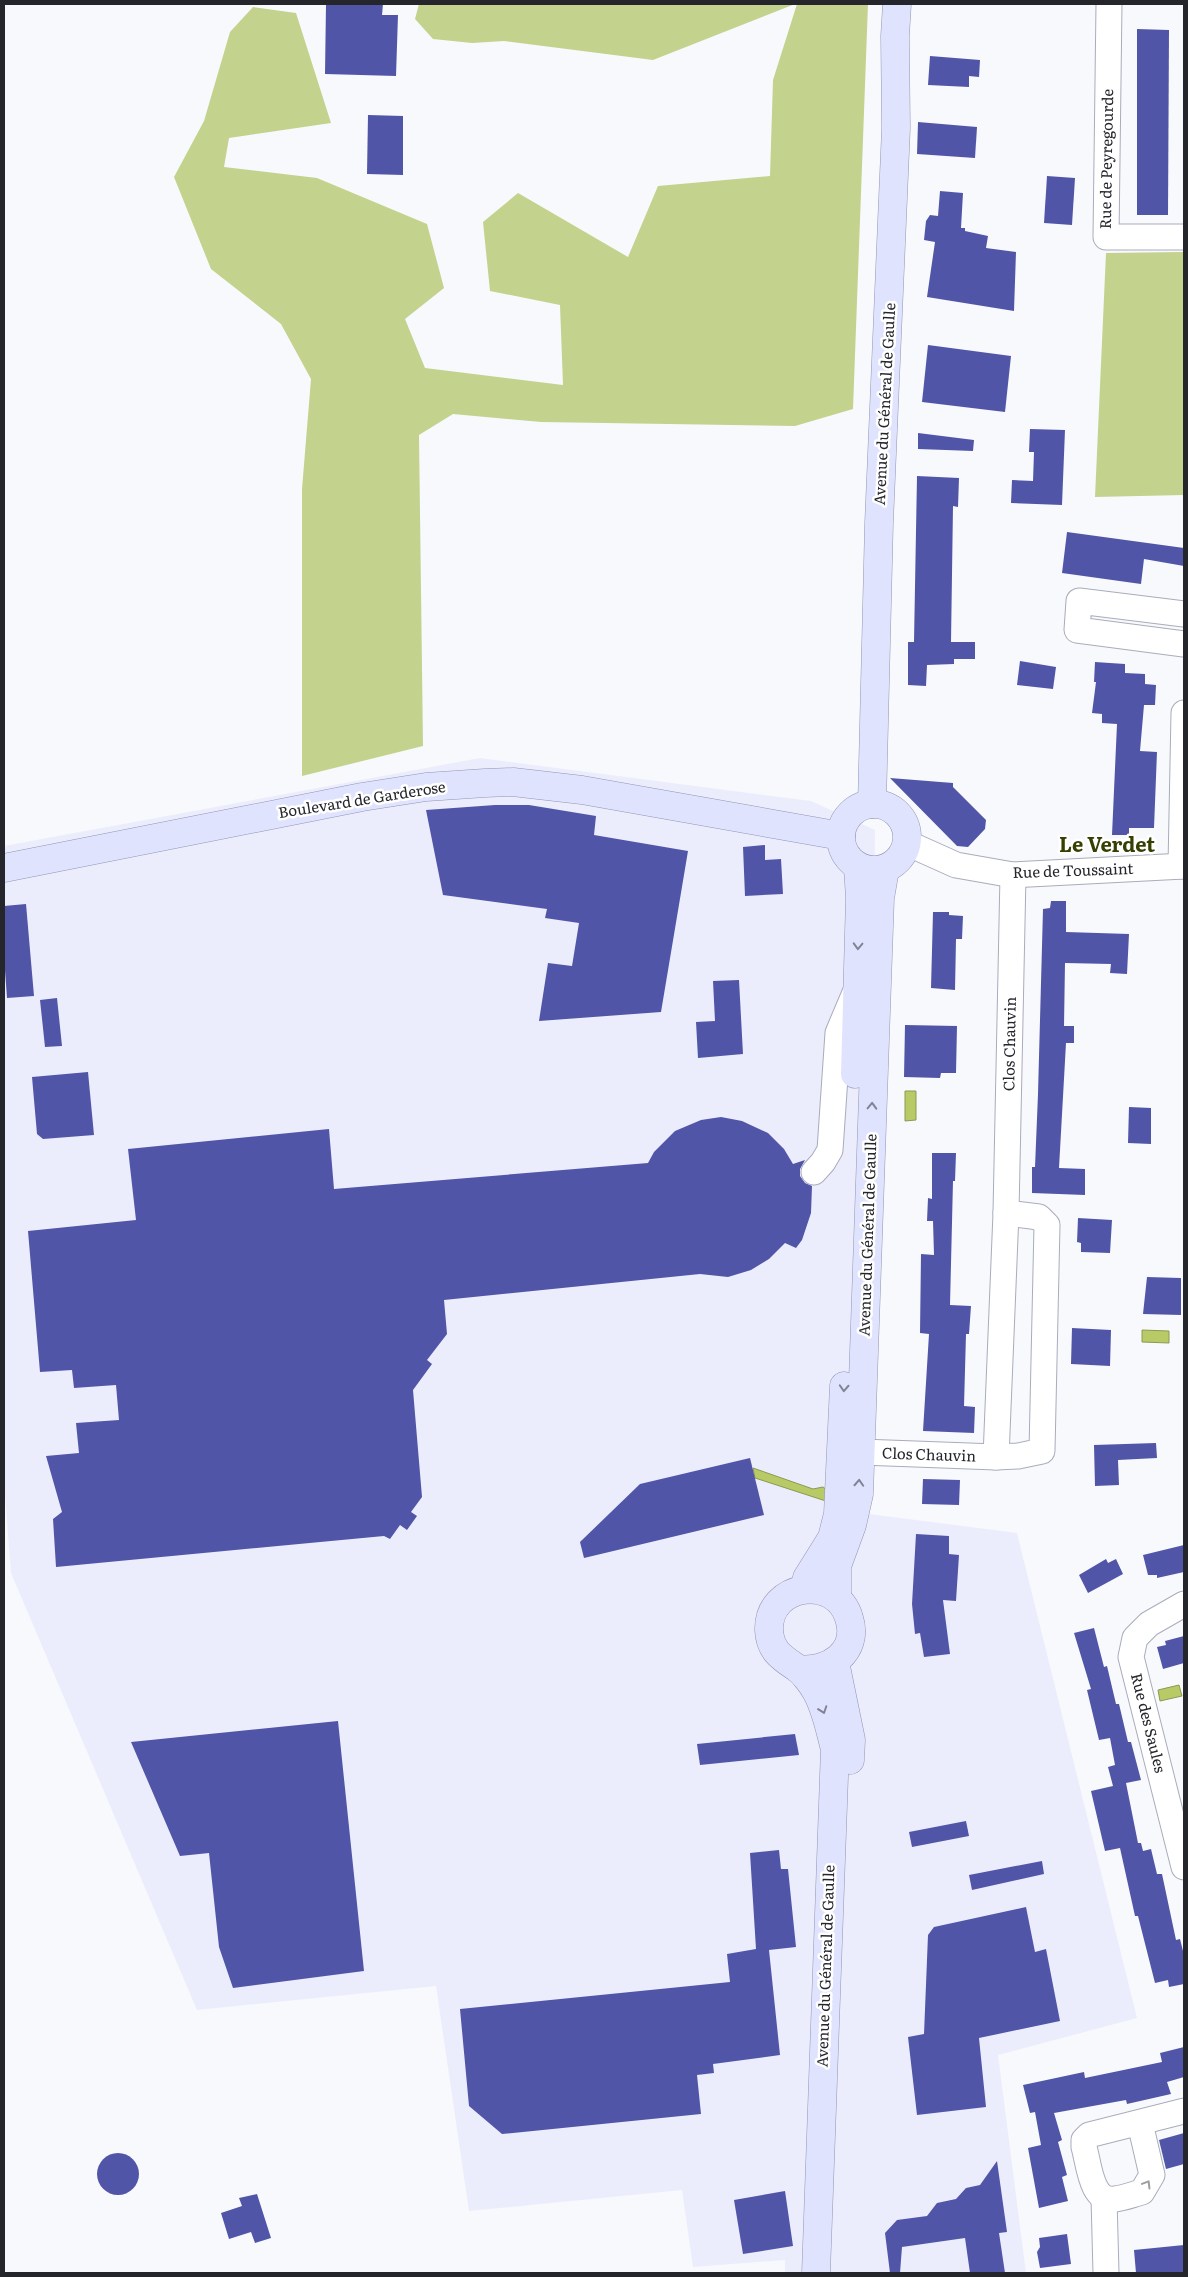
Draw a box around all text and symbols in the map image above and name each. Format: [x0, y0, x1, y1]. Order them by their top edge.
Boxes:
street label: Rue de Peyregourde [1093, 88, 1118, 229]
street label: Avenue du Général de Gaulle [867, 302, 900, 506]
street label: Boulevard de Garderose [277, 774, 447, 823]
district label: Le Verdet [1059, 828, 1155, 858]
street label: Rue de Toussaint [1012, 856, 1134, 883]
one-way arrow [853, 942, 864, 950]
street label: Clos Chauvin [996, 997, 1021, 1091]
one-way arrow [867, 1102, 878, 1110]
street label: Avenue du Général de Gaulle [851, 1133, 882, 1337]
one-way arrow [839, 1385, 849, 1393]
street label: Clos Chauvin [881, 1440, 977, 1467]
one-way arrow [854, 1479, 865, 1487]
street label: Rue des Saules [1126, 1670, 1173, 1775]
one-way arrow [817, 1705, 827, 1713]
street label: Avenue du Général de Gaulle [809, 1864, 840, 2068]
one-way arrow [1140, 2181, 1150, 2190]

